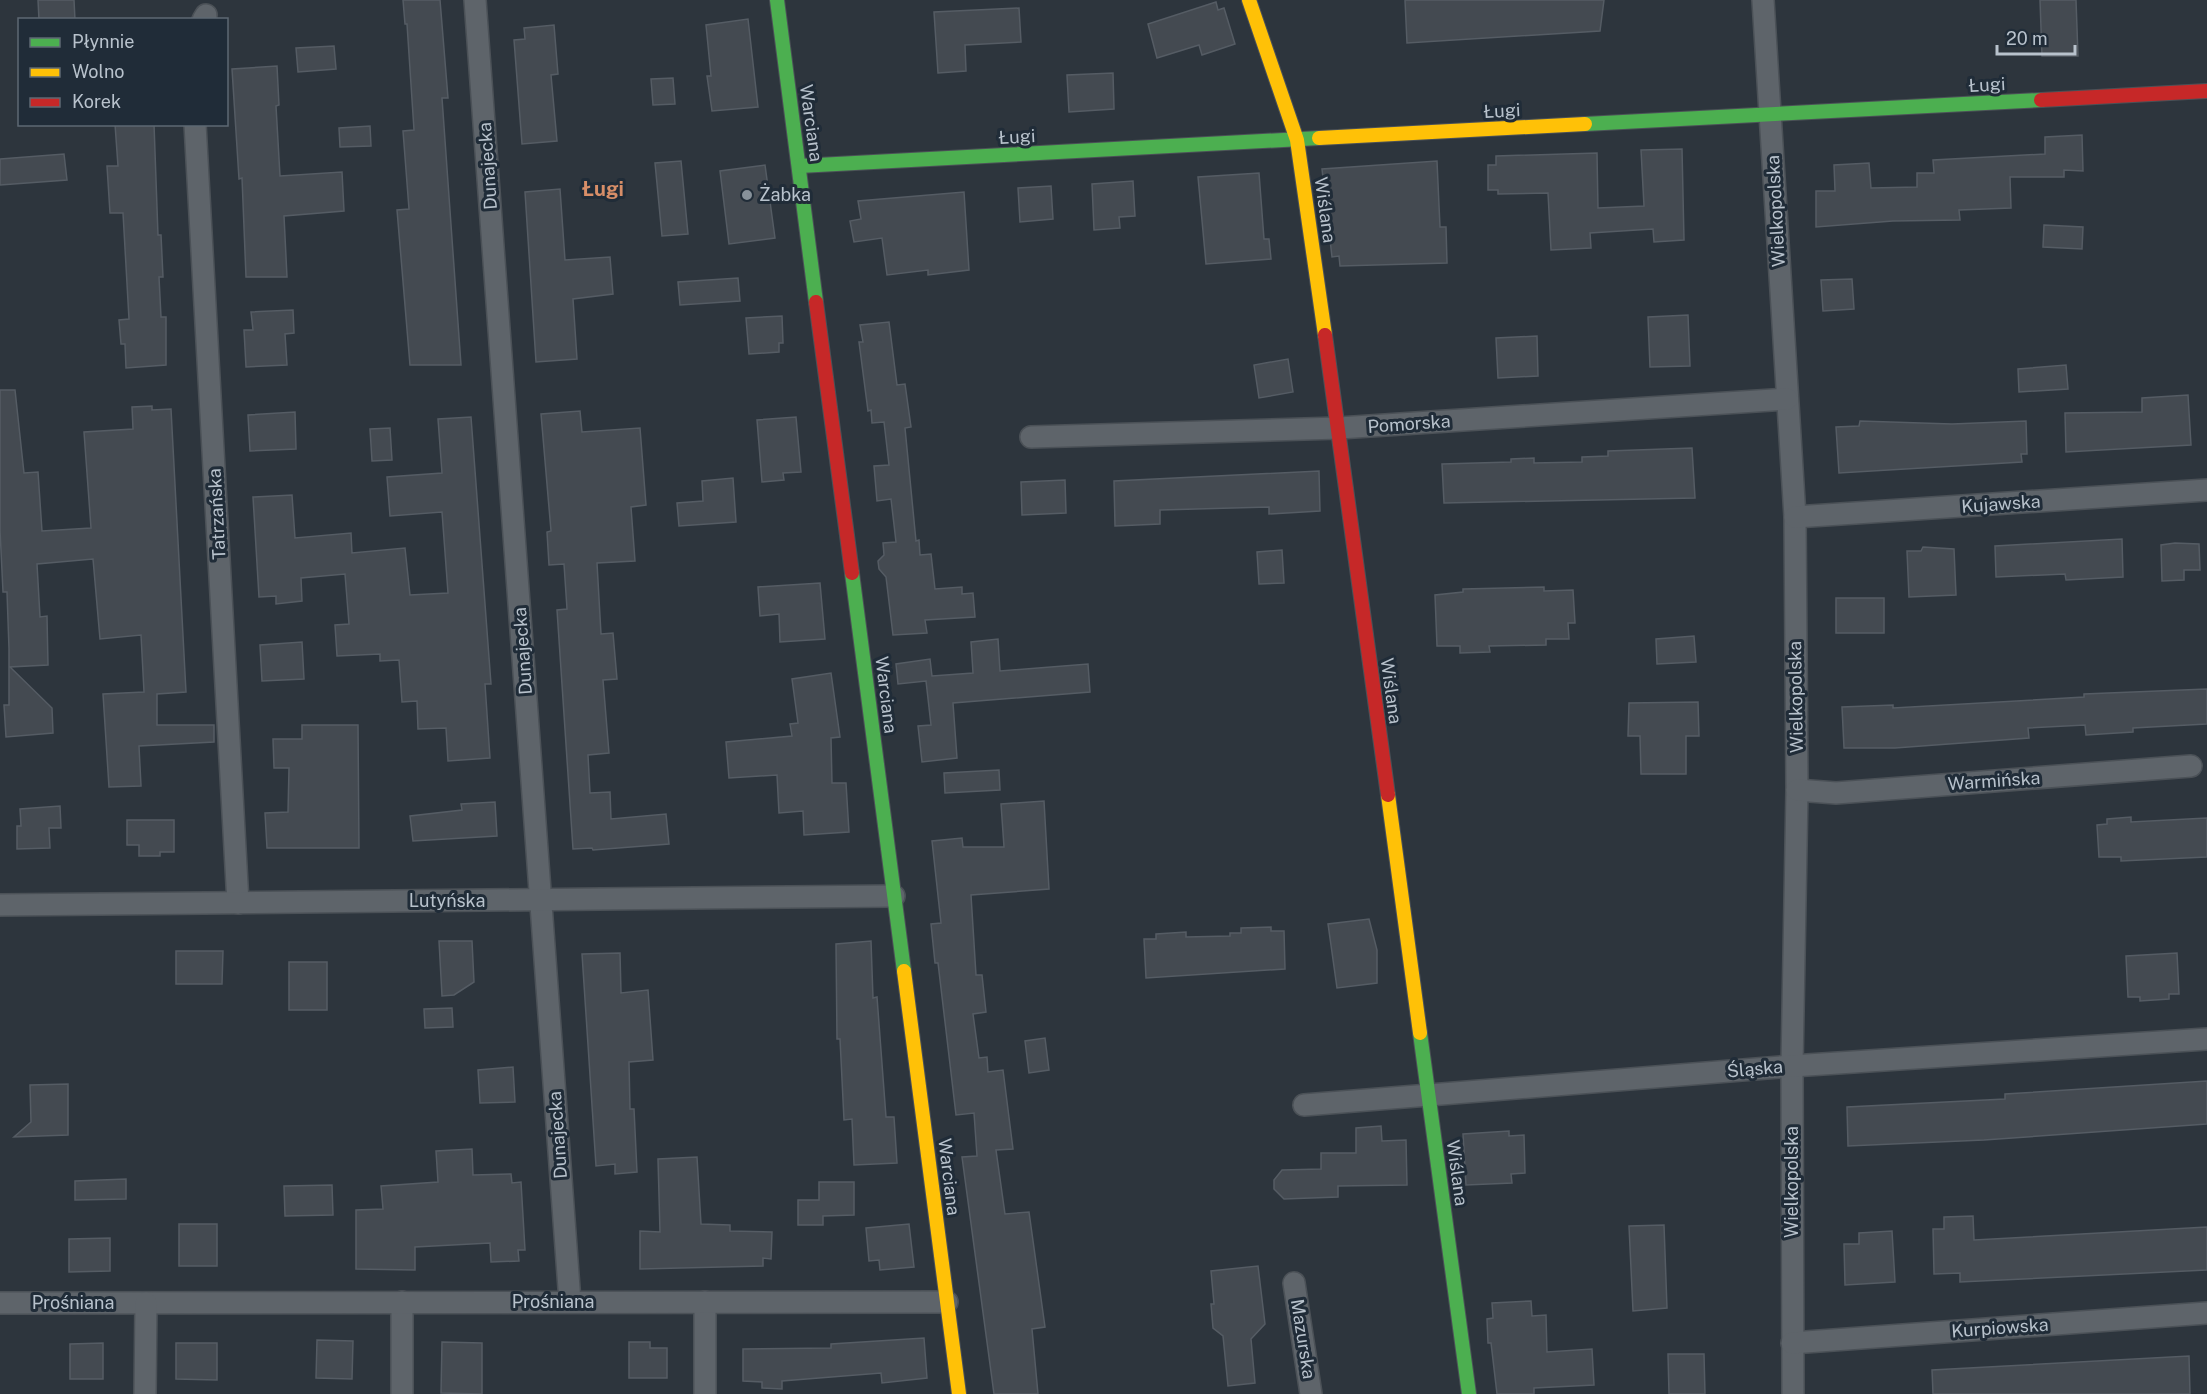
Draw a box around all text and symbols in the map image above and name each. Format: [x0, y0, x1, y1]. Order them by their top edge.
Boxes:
legend [18, 18, 228, 126]
scale bar [1997, 18, 2075, 56]
text: 20 m [2006, 28, 2048, 49]
text: Płynnie [72, 31, 135, 52]
text: Wolno [72, 61, 124, 82]
street label: Ługi [1968, 73, 2006, 96]
street label: Warciana [796, 83, 827, 163]
text: Korek [72, 91, 121, 112]
street label: Ługi [1483, 99, 1521, 122]
street label: Dunajecka [474, 122, 501, 211]
street label: Ługi [998, 125, 1036, 148]
street label: Wielkopolska [1762, 155, 1789, 268]
street label: Wiślana [1310, 176, 1341, 244]
district label: Ługi [582, 177, 624, 201]
place label: Żabka [759, 183, 811, 205]
marker: Żabka [740, 188, 754, 202]
street label: Pomorska [1367, 410, 1451, 437]
street label: Tatrzańska [204, 468, 229, 560]
street label: Kujawska [1961, 490, 2041, 517]
street label: Dunajecka [509, 607, 536, 696]
street label: Wielkopolska [1784, 641, 1807, 753]
street label: Warciana [871, 655, 902, 735]
street label: Wiślana [1376, 657, 1407, 725]
street label: Warmińska [1947, 767, 2041, 794]
street label: Lutyńska [409, 890, 485, 911]
street label: Śląska [1726, 1055, 1784, 1081]
street label: Dunajecka [544, 1091, 571, 1180]
street label: Wielkopolska [1781, 1126, 1802, 1238]
street label: Warciana [934, 1137, 965, 1217]
street label: Wiślana [1442, 1139, 1473, 1207]
street label: Prośniana [512, 1291, 594, 1312]
street label: Prośniana [32, 1292, 114, 1313]
street label: Mazurska [1287, 1297, 1320, 1381]
street label: Kurpiowska [1951, 1314, 2049, 1341]

